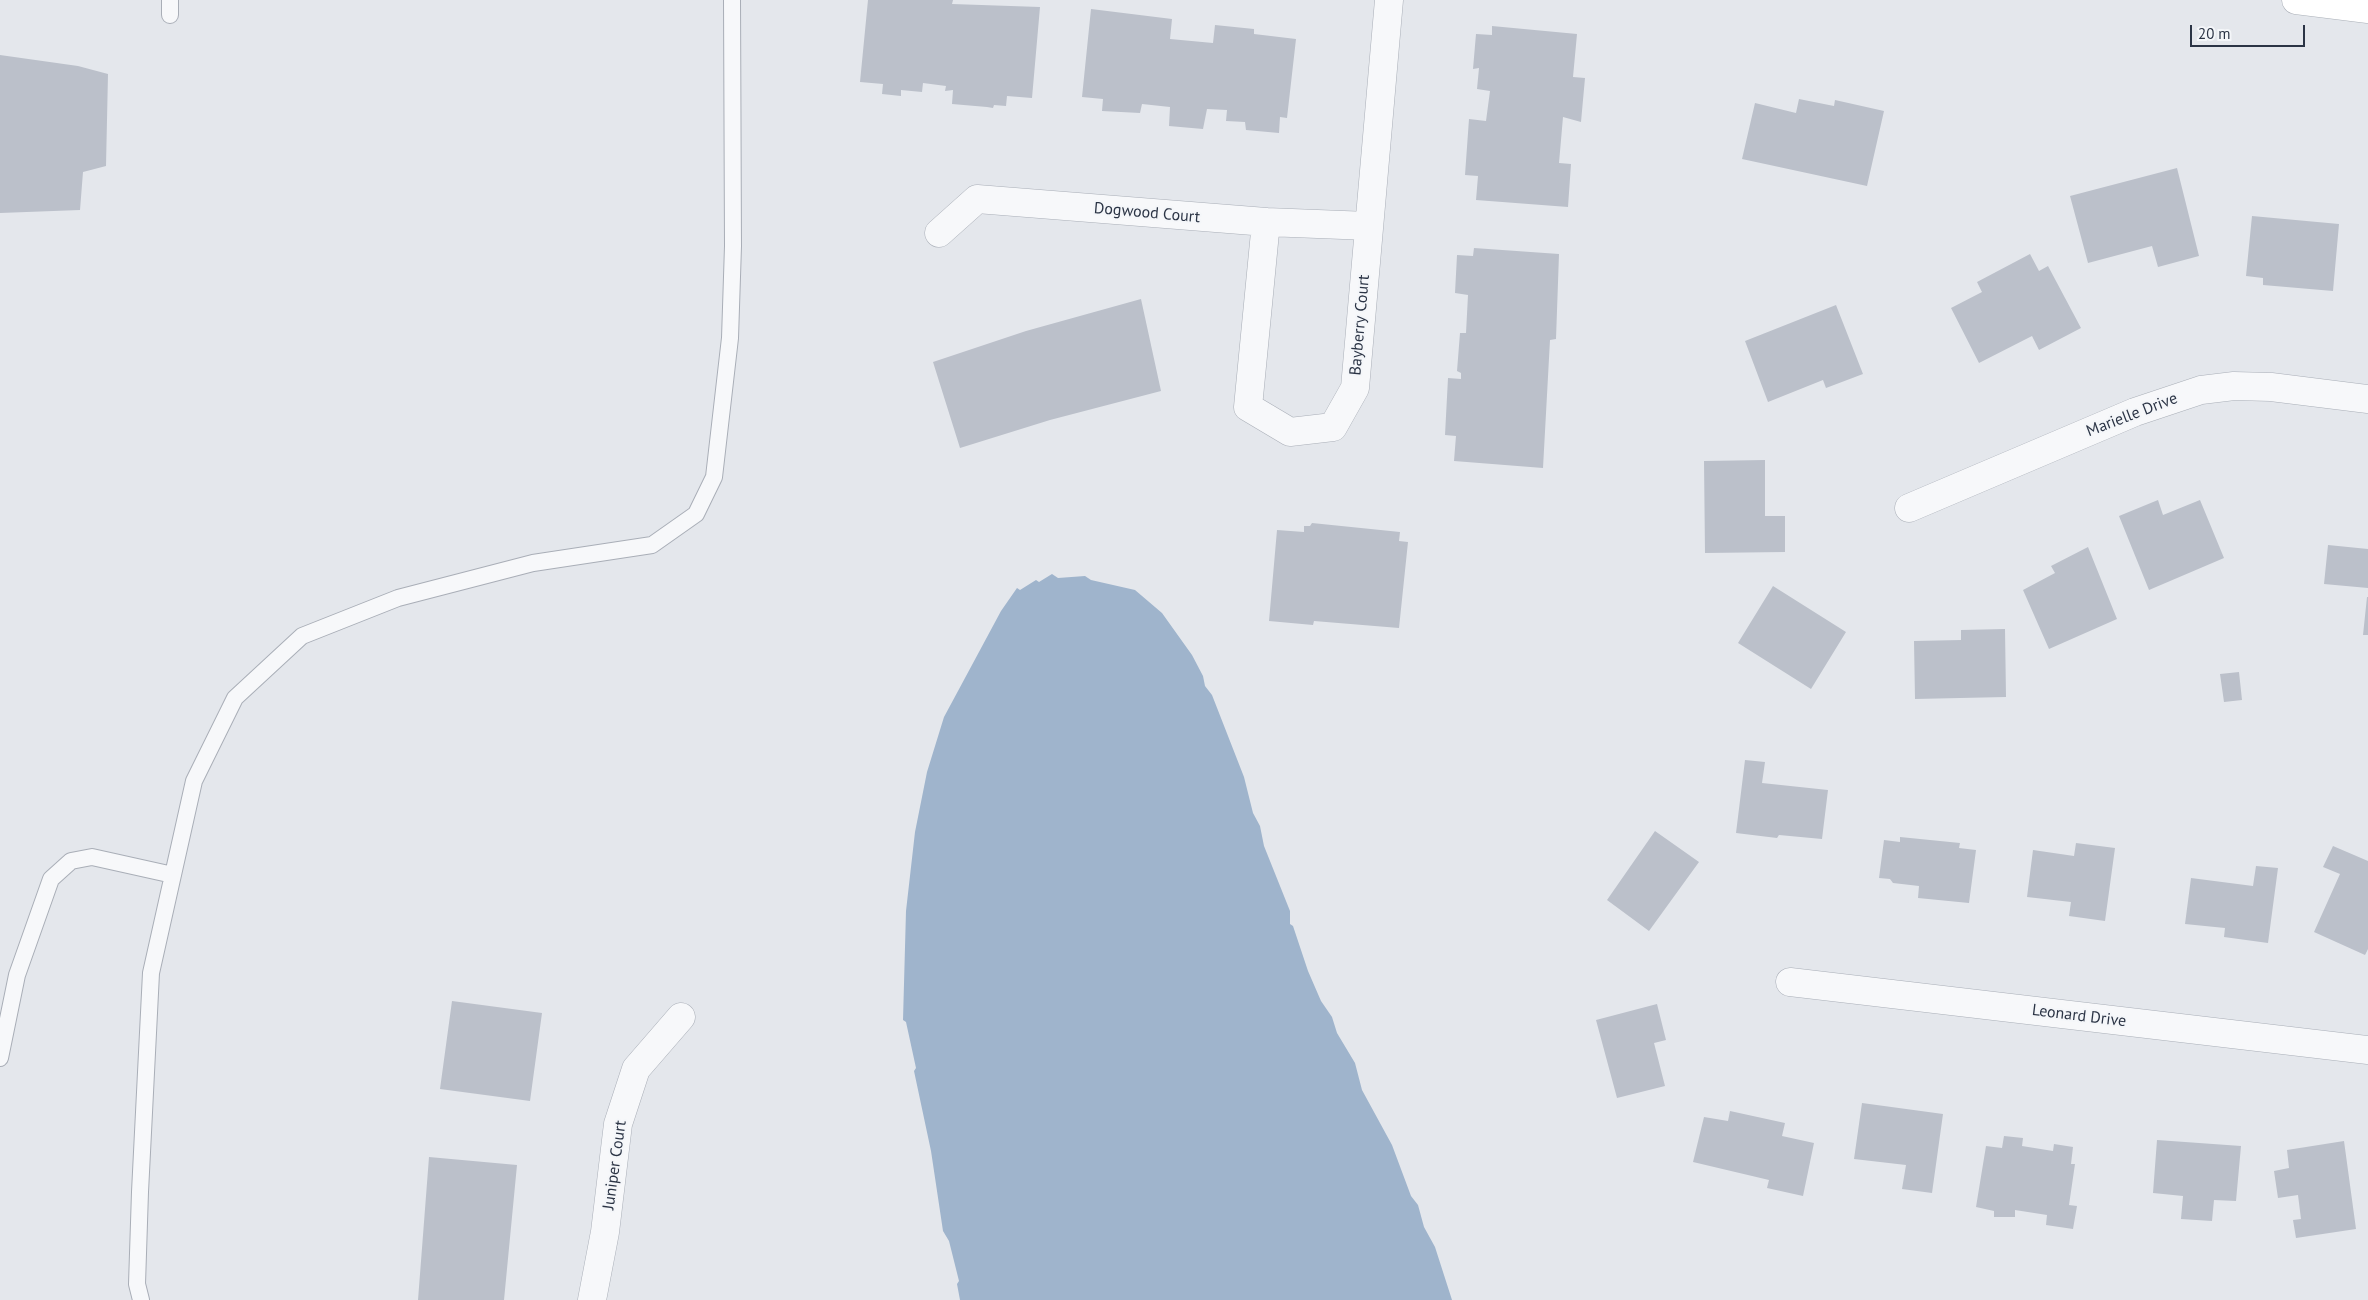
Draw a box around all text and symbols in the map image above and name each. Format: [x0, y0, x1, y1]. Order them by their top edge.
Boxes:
scale bar [2193, 15, 2308, 47]
text: 20 m [2198, 24, 2231, 43]
street label: Dogwood Court [1093, 199, 1201, 227]
street label: Bayberry Court [1346, 274, 1374, 376]
street label: Marielle Drive [2084, 389, 2180, 441]
street label: Leonard Drive [2031, 1001, 2127, 1031]
street label: Juniper Court [599, 1119, 631, 1211]

